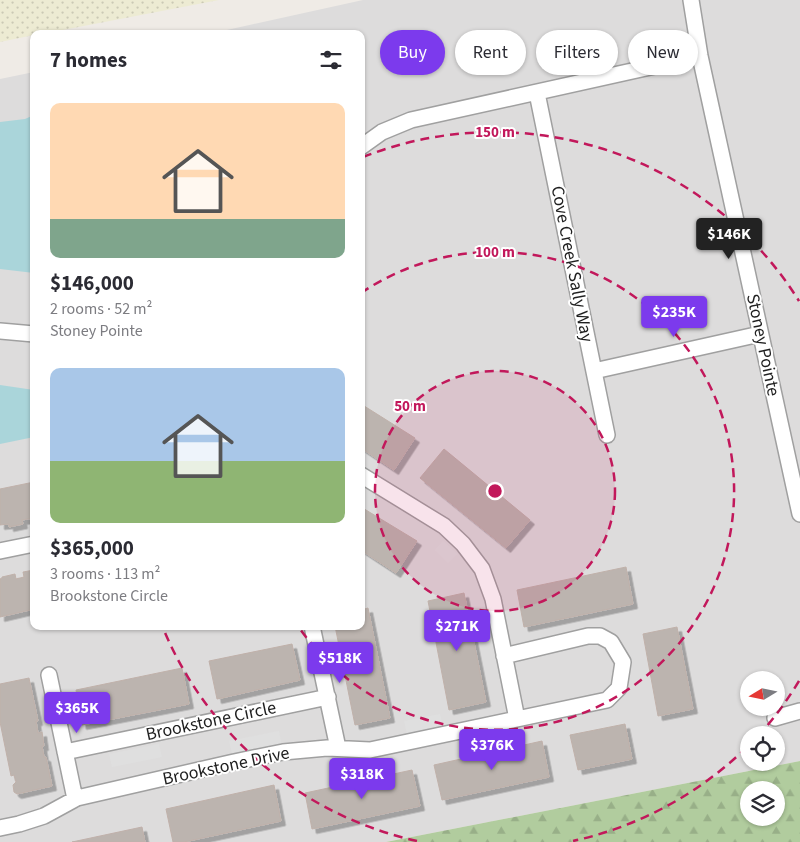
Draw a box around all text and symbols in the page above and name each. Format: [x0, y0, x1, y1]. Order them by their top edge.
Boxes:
chip: Buy [380, 30, 445, 75]
chip: Rent [455, 30, 526, 75]
chip: Filters [536, 30, 618, 75]
chip: New [628, 30, 698, 75]
text: 7 homes [50, 45, 127, 75]
icon: filters [317, 46, 345, 74]
text: 150 m [475, 122, 515, 143]
icon: home [153, 136, 243, 226]
street label: Cove Creek Sally Way [545, 184, 600, 345]
pin: $146K [694, 218, 764, 260]
text: $146K [707, 223, 751, 245]
text: 100 m [475, 242, 515, 263]
text: $146,000 [50, 268, 134, 298]
street label: Stoney Pointe [740, 291, 786, 399]
pin: $235K [639, 296, 709, 338]
text: 2 rooms · 52 m² [50, 298, 152, 320]
text: $235K [652, 301, 696, 323]
text: Stoney Pointe [50, 320, 143, 342]
text: 50 m [394, 396, 426, 417]
icon: home [153, 401, 243, 491]
centre of rings [486, 482, 504, 500]
text: $365,000 [50, 533, 134, 563]
text: 3 rooms · 113 m² [50, 563, 160, 585]
text: Brookstone Circle [50, 585, 168, 607]
pin: $271K [422, 610, 492, 652]
text: $271K [435, 615, 479, 637]
pin: $518K [305, 642, 375, 684]
text: $518K [318, 647, 362, 669]
north arrow [740, 671, 785, 716]
map controls [740, 671, 785, 826]
pin: $365K [42, 692, 112, 734]
street label: Brookstone Circle [143, 695, 279, 747]
text: $365K [55, 697, 99, 719]
button: locate [740, 726, 785, 771]
pin: $376K [457, 728, 527, 771]
text: $376K [470, 734, 514, 756]
street label: Brookstone Drive [160, 740, 292, 792]
pin: $318K [327, 758, 397, 800]
text: $318K [340, 763, 384, 785]
button: layers [740, 781, 785, 826]

